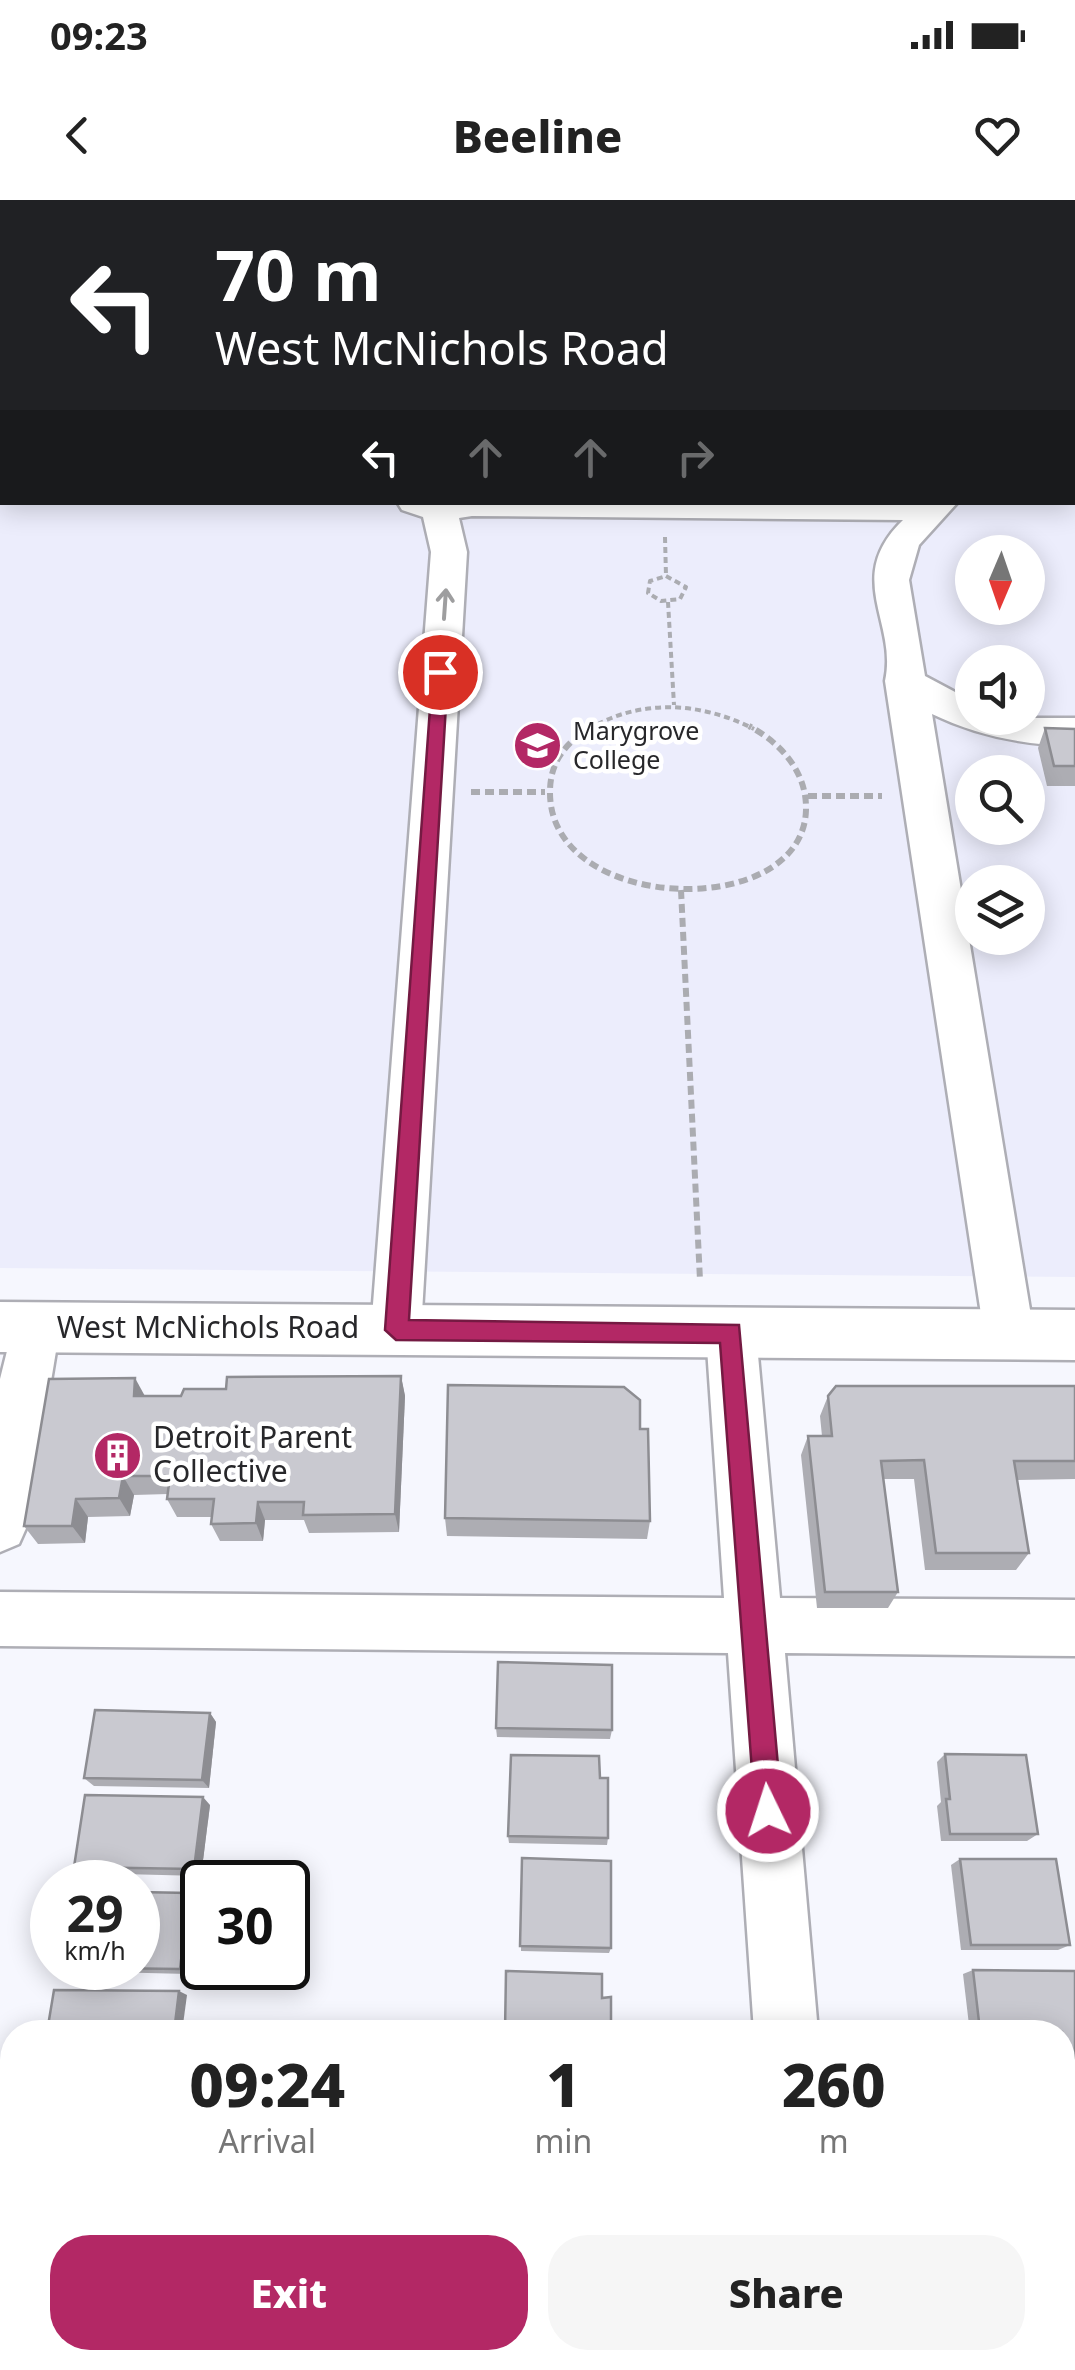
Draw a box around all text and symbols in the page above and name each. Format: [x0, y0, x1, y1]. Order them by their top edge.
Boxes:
text: 09:23 [50, 9, 148, 61]
text: Beeline [453, 105, 622, 166]
icon: back [50, 108, 105, 163]
icon: heart [970, 108, 1025, 163]
text: 70 m [215, 226, 382, 322]
icon: left [50, 240, 180, 370]
text: West McNichols Road [215, 317, 669, 378]
icon: left [353, 430, 408, 485]
icon: ahead [458, 430, 513, 485]
icon: ahead [563, 430, 618, 485]
icon: right [668, 430, 723, 485]
north arrow [955, 535, 1045, 625]
map controls [955, 535, 1045, 955]
one-way arrow [435, 588, 454, 620]
pin [398, 630, 483, 715]
icon: arrive [413, 645, 468, 700]
button: sound [955, 645, 1045, 735]
place label: Marygrove College [573, 713, 699, 776]
school or university icon: Marygrove College [512, 719, 564, 771]
button: search [955, 755, 1045, 845]
button: layers [955, 865, 1045, 955]
street label: West McNichols Road [57, 1306, 359, 1347]
place label: Detroit Parent Collective [153, 1416, 352, 1491]
building icon: Detroit Parent Collective [92, 1429, 144, 1481]
position arrow [716, 1759, 820, 1863]
speed limit sign: 30 [180, 1860, 310, 1990]
text: 29 [66, 1879, 124, 1947]
text: km/h [64, 1933, 126, 1967]
text: 09:24 [189, 2043, 345, 2125]
text: 1 [546, 2043, 581, 2125]
text: 260 [782, 2043, 886, 2125]
text: Arrival [218, 2119, 316, 2162]
text: min [534, 2119, 592, 2162]
text: m [819, 2119, 849, 2162]
button: Exit [50, 2235, 528, 2350]
button: Share [548, 2235, 1025, 2350]

